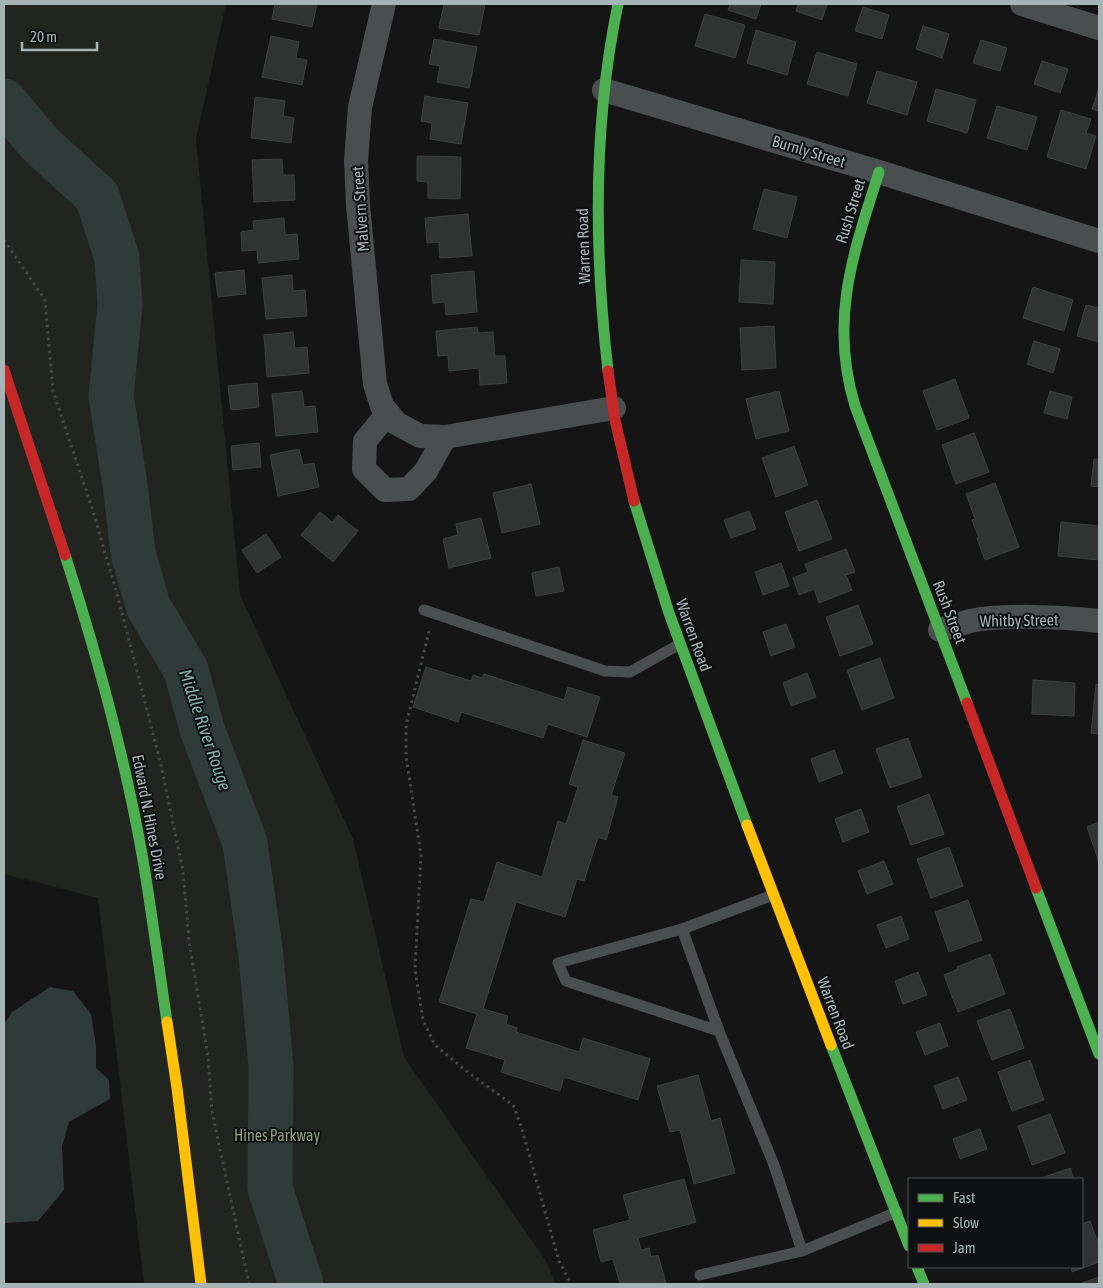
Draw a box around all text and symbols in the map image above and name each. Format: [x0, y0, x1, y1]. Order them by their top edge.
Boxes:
scale bar [22, 20, 98, 52]
text: 20 m [30, 28, 57, 45]
street label: Burnly Street [770, 131, 848, 172]
street label: Malvern Street [348, 165, 372, 252]
street label: Rush Street [832, 176, 868, 245]
street label: Warren Road [573, 208, 593, 284]
street label: Rush Street [930, 578, 970, 647]
street label: Warren Road [673, 596, 715, 674]
street label: Whitby Street [979, 610, 1059, 631]
water label: Middle River Rouge [175, 666, 236, 793]
street label: Edward N. Hines Drive [129, 753, 171, 881]
street label: Warren Road [814, 974, 858, 1052]
park label: Hines Parkway [234, 1126, 320, 1145]
legend [908, 1178, 1083, 1268]
text: Fast [953, 1189, 975, 1206]
text: Slow [953, 1214, 979, 1231]
text: Jam [953, 1239, 976, 1256]

